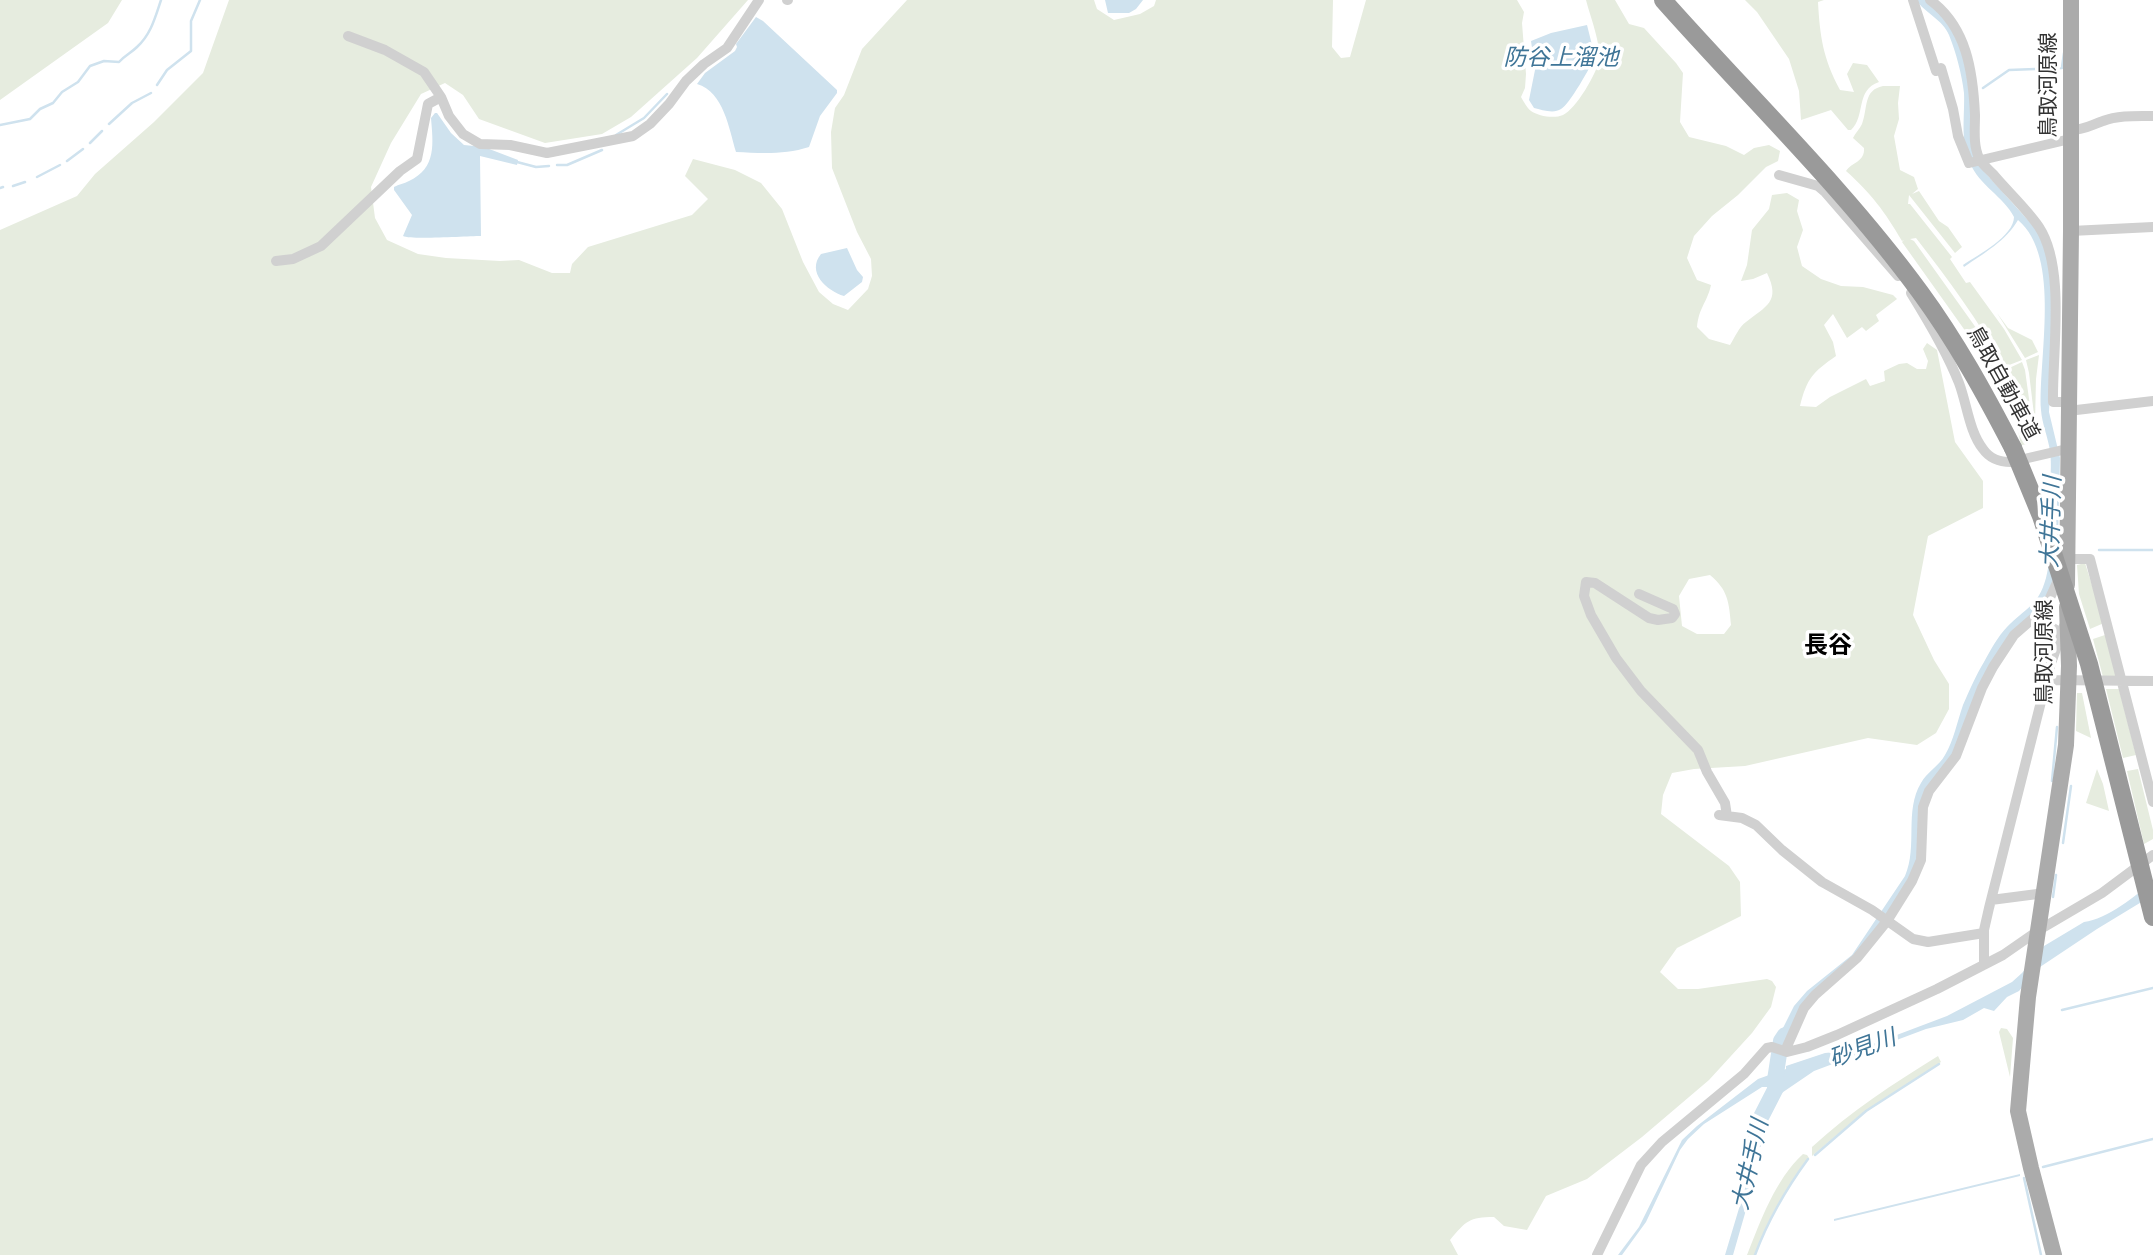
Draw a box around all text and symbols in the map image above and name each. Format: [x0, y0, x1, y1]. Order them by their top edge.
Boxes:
street label: 鳥取河原線 [2037, 33, 2063, 137]
water label: 防谷上溜池 [1504, 45, 1618, 73]
street label: 鳥取自動車道 [1960, 323, 2044, 445]
water label: 大井手川 [2038, 476, 2068, 568]
street label: 鳥取河原線 [2033, 600, 2059, 704]
district label: 長谷 [1804, 633, 1852, 661]
water label: 砂見川 [1826, 1025, 1900, 1075]
water label: 大井手川 [1728, 1117, 1776, 1213]

